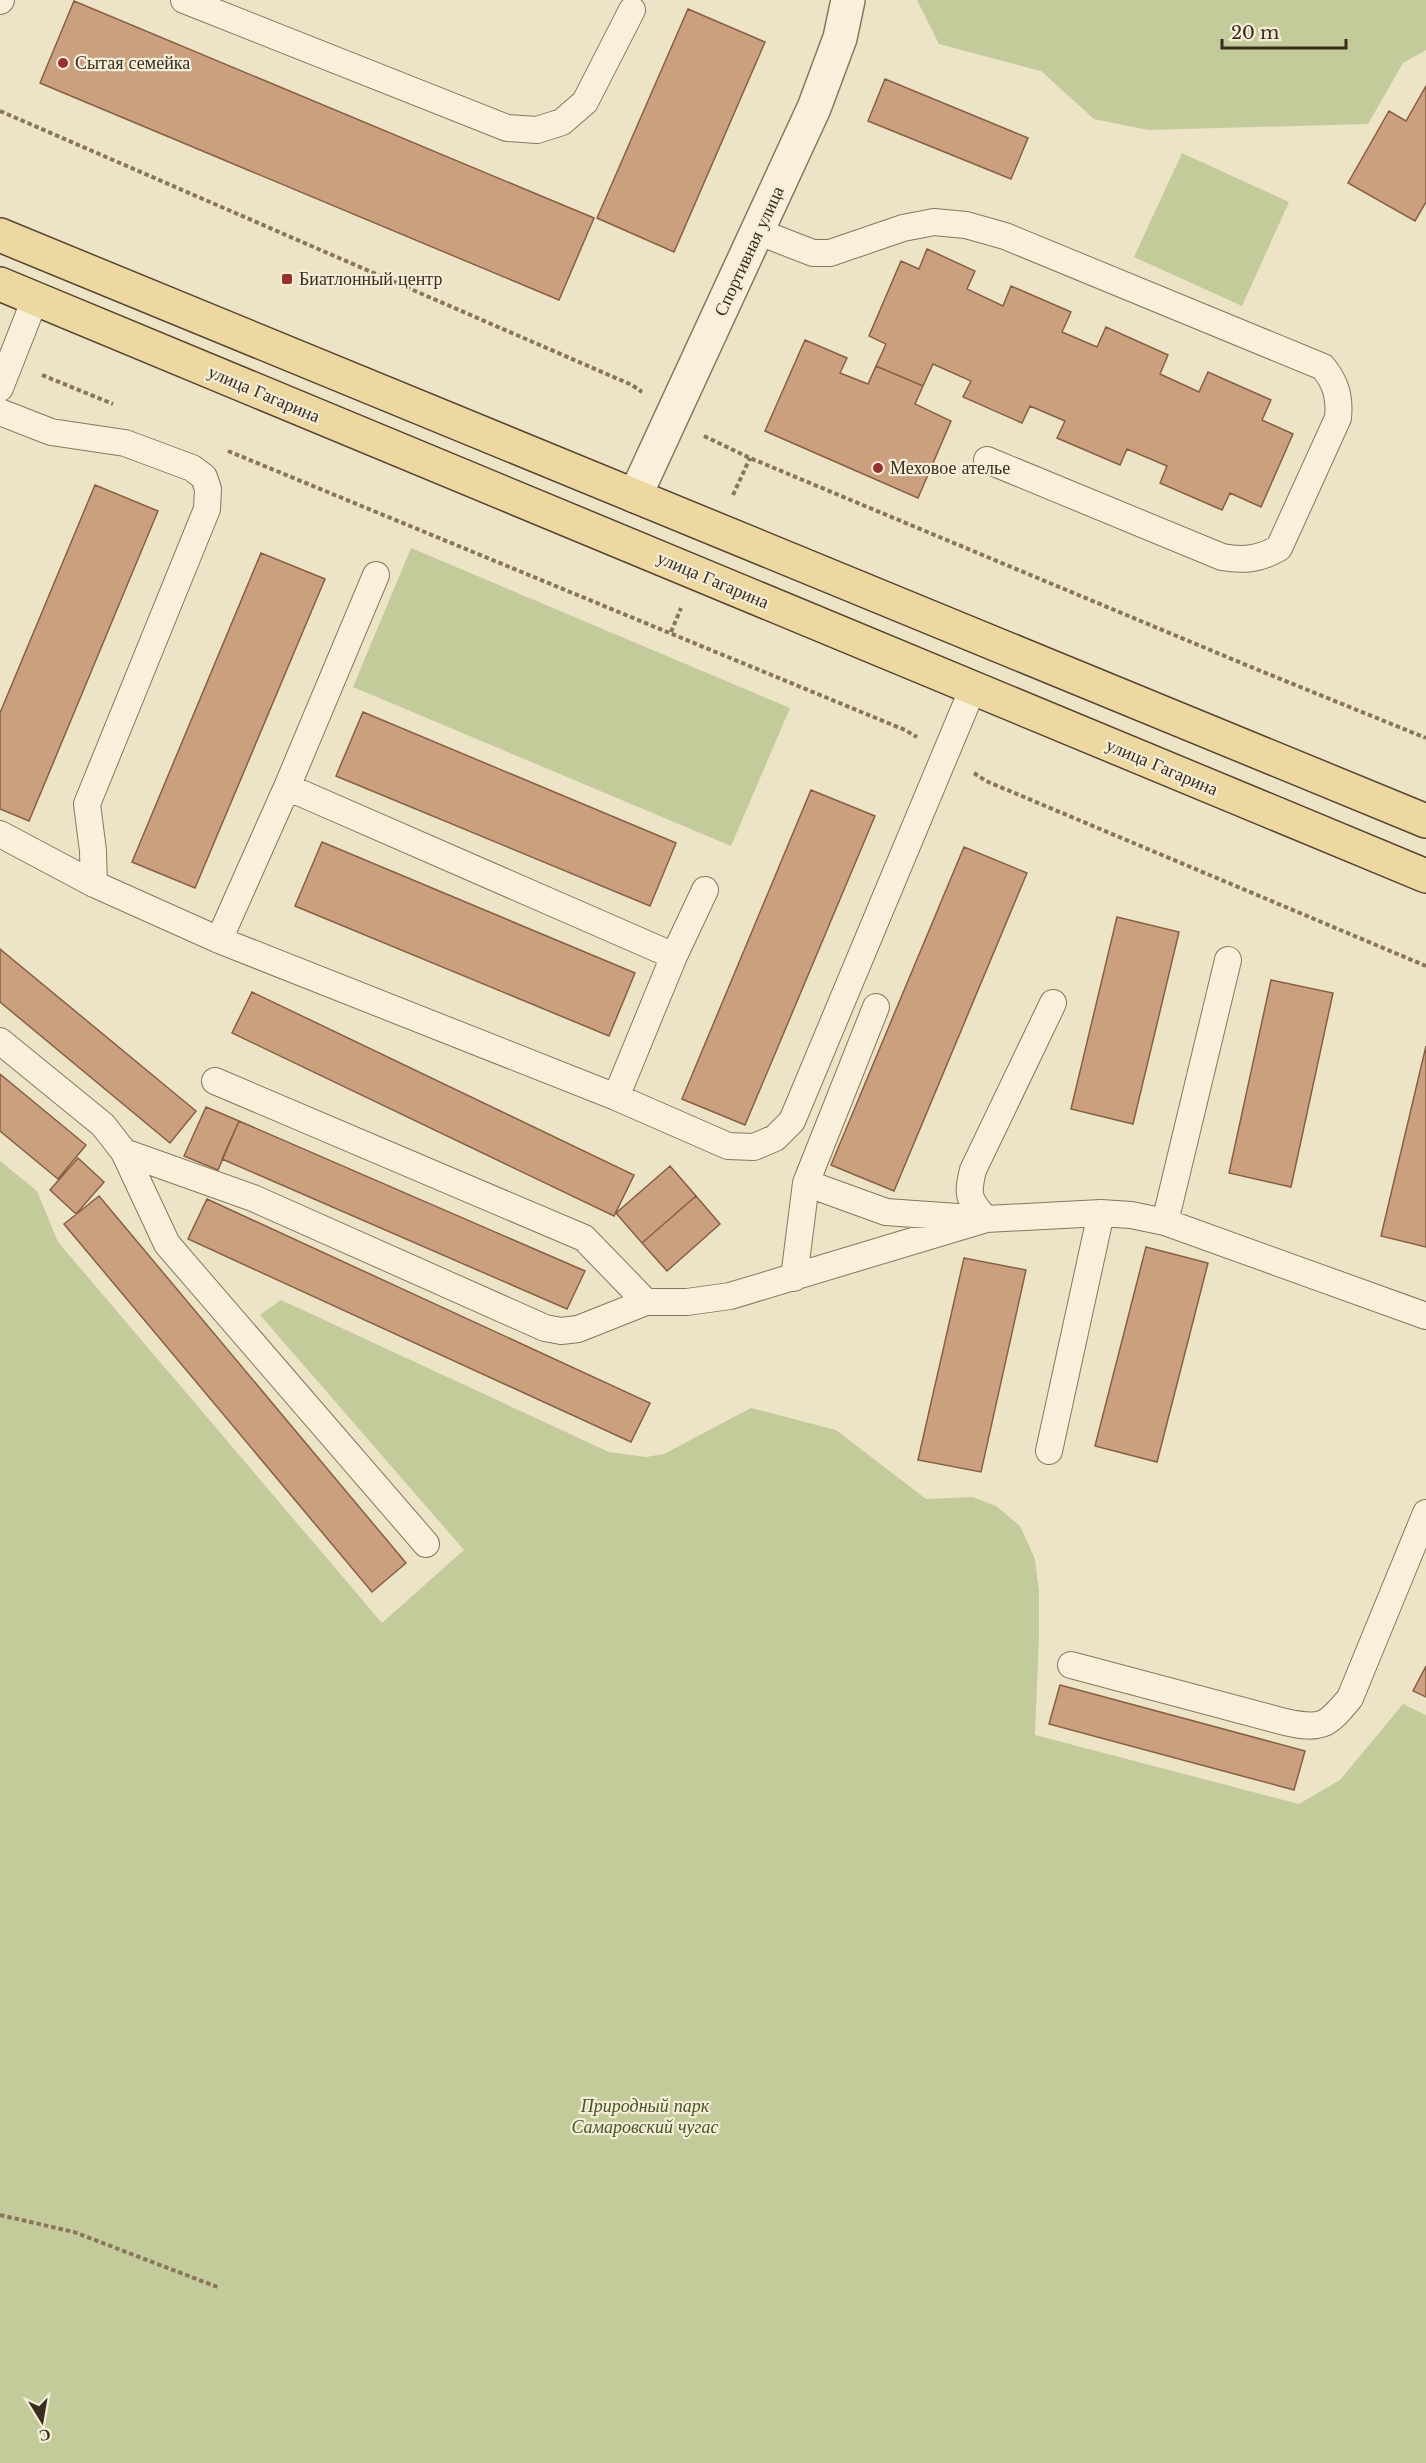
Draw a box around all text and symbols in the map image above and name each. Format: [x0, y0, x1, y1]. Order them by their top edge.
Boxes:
scale bar [1222, 12, 1346, 50]
text: 20 m [1231, 22, 1279, 44]
place label: Сытая семейка [75, 52, 190, 74]
marker: Сытая семейка [56, 56, 70, 70]
street label: Спортивная улица [709, 182, 789, 320]
place label: Биатлонный центр [299, 268, 442, 290]
marker: Биатлонный центр [280, 272, 294, 286]
street label: улица Гагарина [205, 361, 323, 427]
place label: Меховое ателье [890, 457, 1010, 479]
marker: Меховое ателье [871, 461, 885, 475]
street label: улица Гагарина [654, 547, 772, 613]
street label: улица Гагарина [1103, 734, 1221, 800]
park label: Природный парк Самаровский чугас [571, 2095, 719, 2138]
north arrow [12, 2391, 72, 2451]
text: С [37, 2425, 52, 2447]

